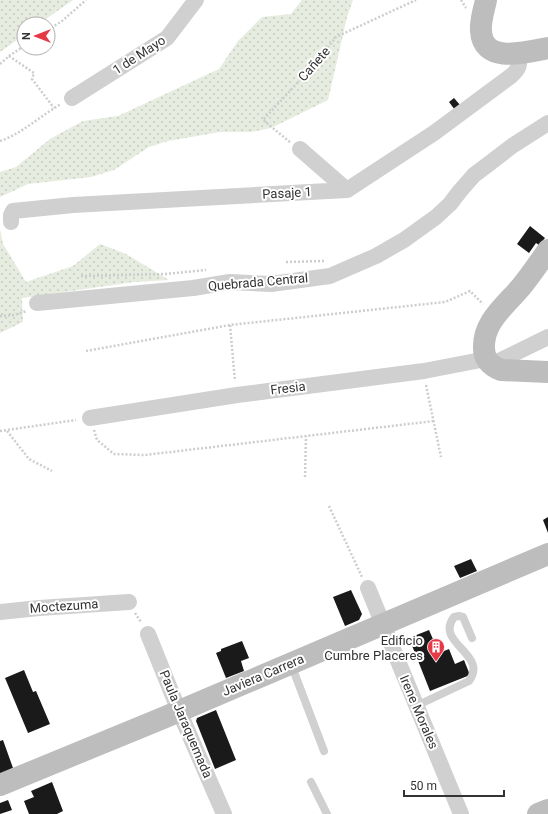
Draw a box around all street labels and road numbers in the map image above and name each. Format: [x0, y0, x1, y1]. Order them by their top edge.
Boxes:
street label: 1 de Mayo [110, 32, 168, 78]
street label: Cañete [295, 44, 333, 84]
street label: Pasaje 1 [262, 184, 312, 202]
street label: Quebrada Central [207, 270, 309, 294]
street label: Fresia [270, 378, 306, 398]
street label: Moctezuma [29, 596, 99, 616]
street label: Javiera Carrera [220, 651, 306, 699]
street label: Paula Jaraquemada [157, 668, 215, 780]
street label: Irene Morales [397, 673, 441, 751]

